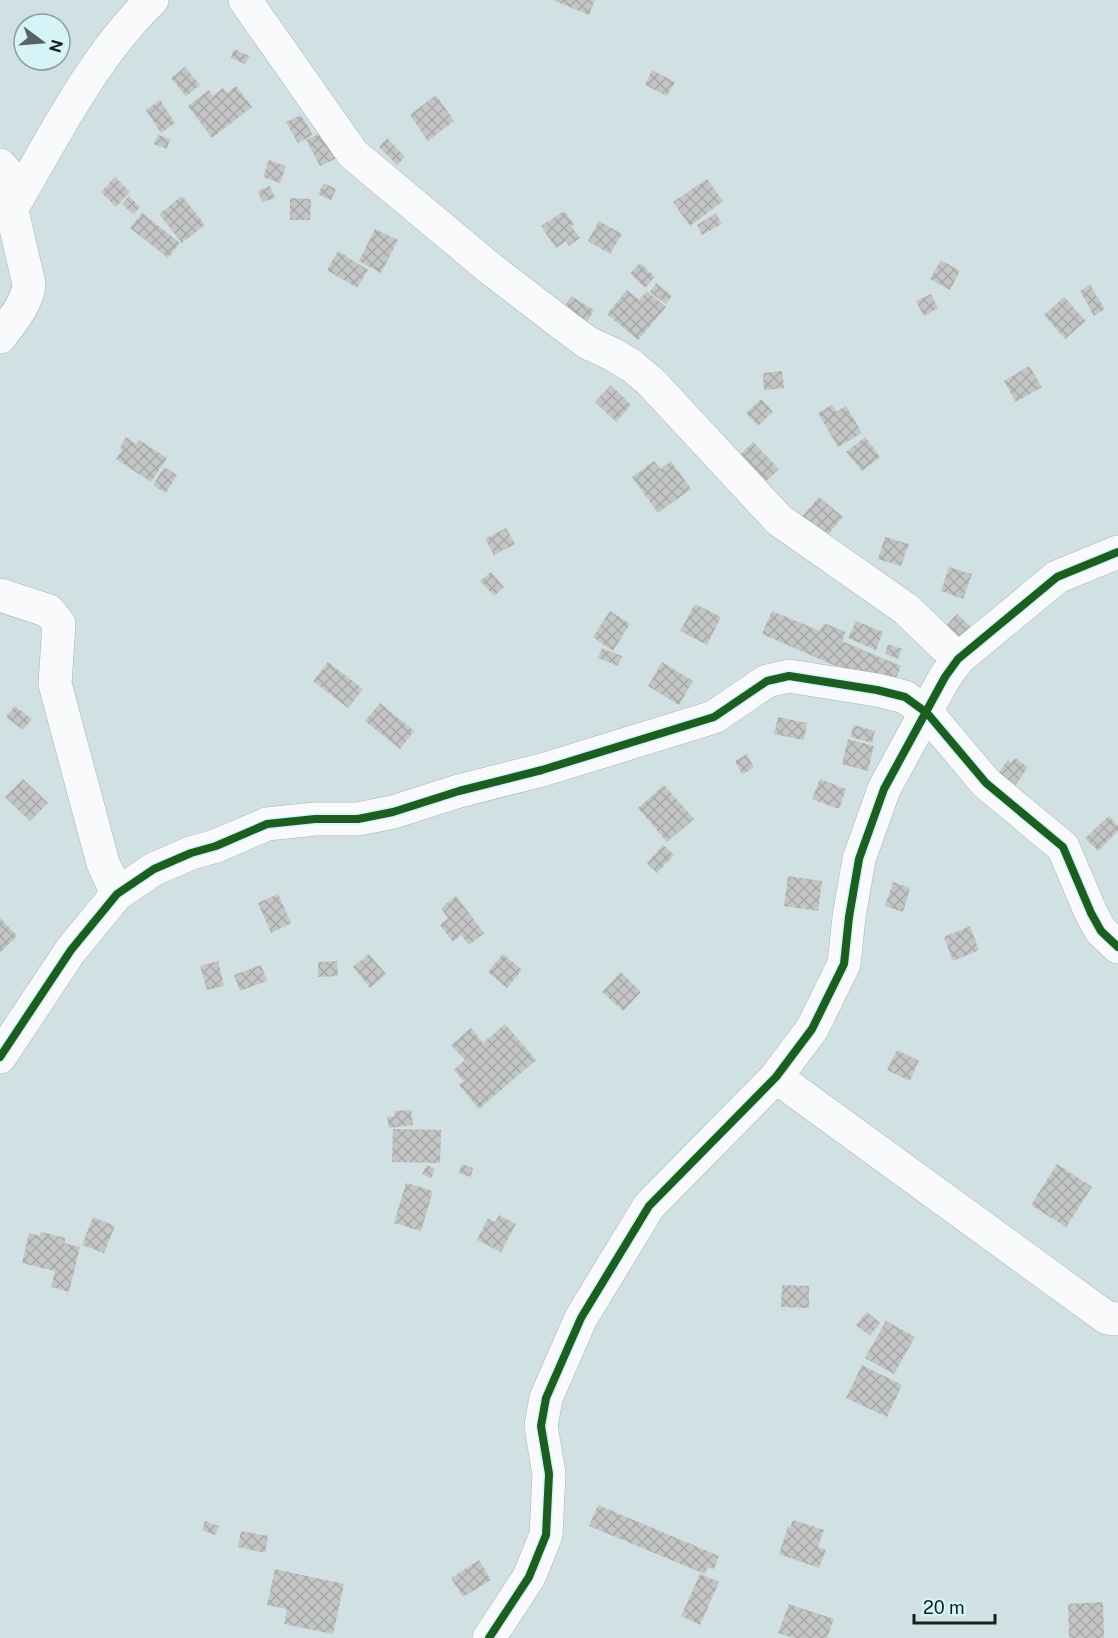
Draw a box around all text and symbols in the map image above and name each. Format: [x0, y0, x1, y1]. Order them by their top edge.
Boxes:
north arrow [12, 12, 72, 72]
text: N [45, 37, 67, 55]
scale bar [914, 1587, 995, 1625]
text: 20 m [923, 1597, 965, 1618]

